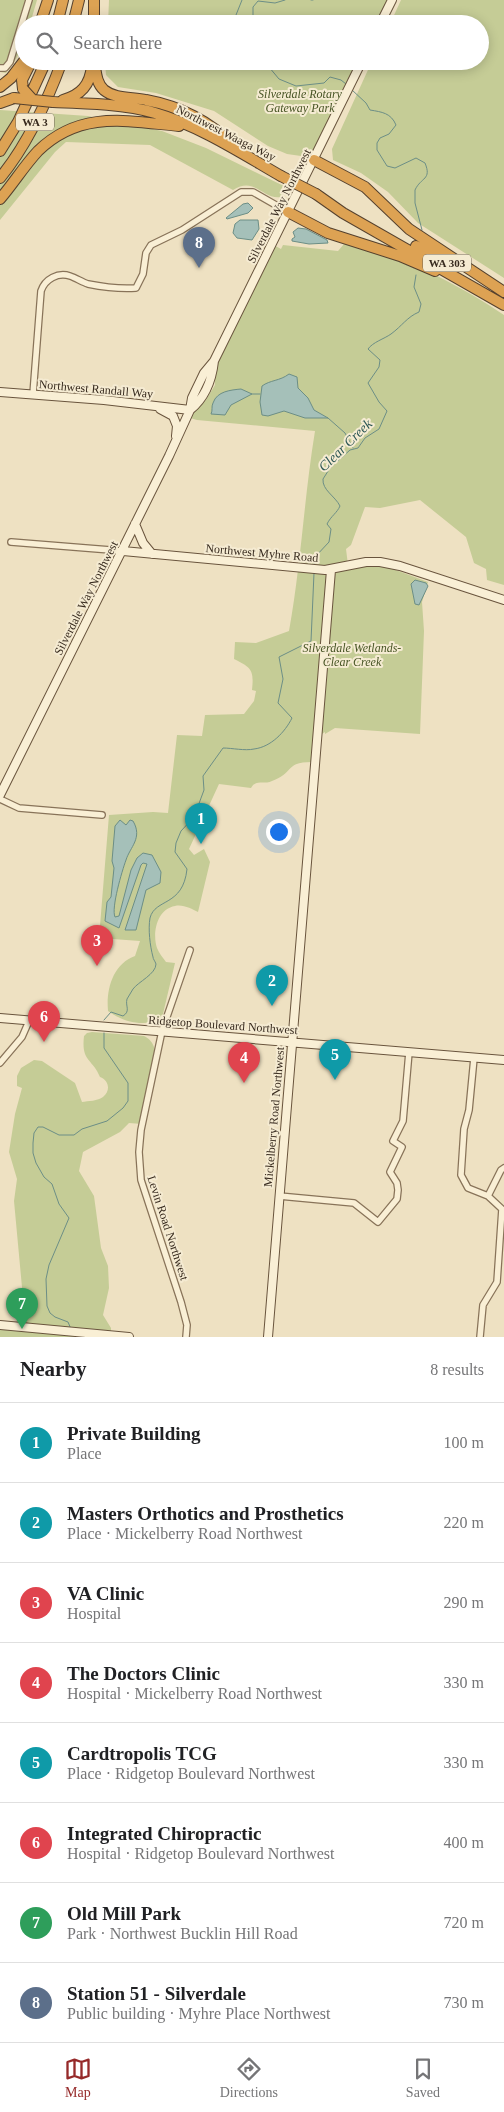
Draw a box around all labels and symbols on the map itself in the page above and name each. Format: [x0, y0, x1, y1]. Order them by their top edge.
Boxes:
park label: Silverdale Rotary Gateway Park [258, 87, 343, 115]
street label: Northwest Waaga Way [174, 102, 278, 164]
road number: WA 3 [16, 114, 54, 130]
street label: Silverdale Way Northwest [244, 146, 314, 265]
pin: 8 [183, 227, 215, 268]
road number: WA 303 [423, 254, 471, 272]
street label: Northwest Randall Way [38, 377, 154, 401]
water label: Clear Creek [316, 416, 376, 474]
street label: Silverdale Way Northwest [51, 538, 121, 657]
street label: Northwest Myhre Road [205, 541, 319, 565]
park label: Silverdale Wetlands- Clear Creek [303, 641, 401, 669]
pin: 1 [185, 803, 217, 844]
your location [266, 819, 292, 845]
pin: 3 [81, 925, 113, 966]
pin: 2 [256, 965, 288, 1006]
pin: 6 [28, 1001, 60, 1042]
street label: Ridgetop Boulevard Northwest [148, 1013, 299, 1037]
pin: 5 [319, 1039, 351, 1080]
pin: 4 [228, 1042, 260, 1083]
street label: Mickelberry Road Northwest [261, 1046, 287, 1188]
street label: Levin Road Northwest [144, 1174, 192, 1283]
pin: 7 [6, 1288, 38, 1329]

